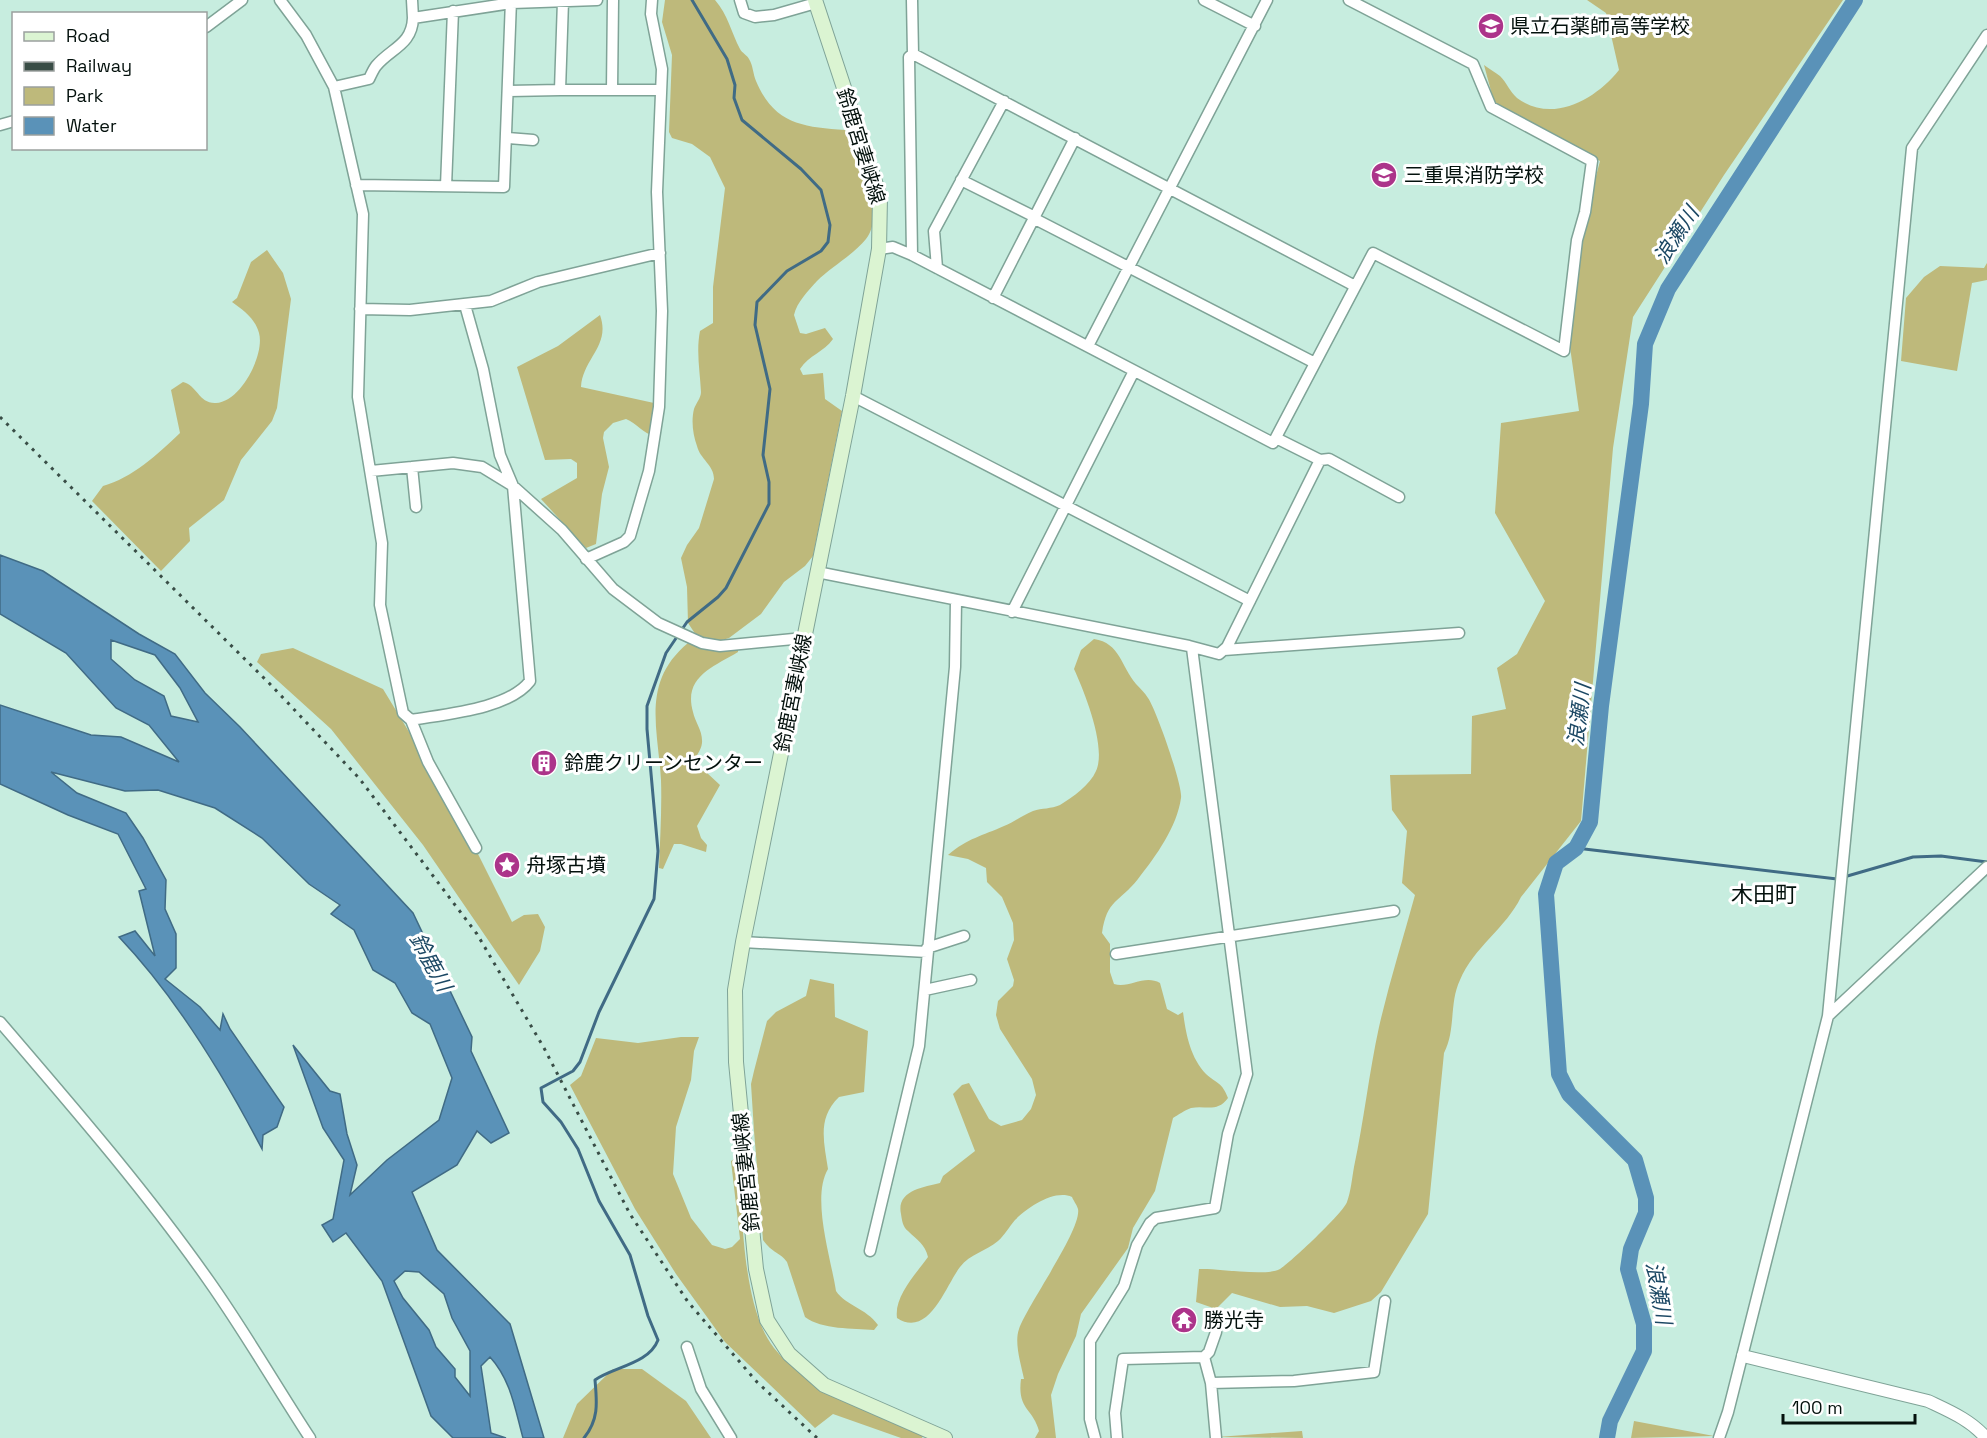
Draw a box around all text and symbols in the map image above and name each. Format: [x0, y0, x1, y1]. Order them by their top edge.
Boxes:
school or university icon: 県立石薬師高等学校 [1476, 11, 1506, 41]
legend [12, 12, 207, 150]
place label: 県立石薬師高等学校 [1510, 13, 1690, 39]
text: Road [66, 24, 110, 47]
text: Railway [66, 54, 132, 77]
text: Park [66, 84, 104, 107]
street label: 鈴鹿宮妻峡線 [831, 85, 891, 207]
text: Water [66, 114, 117, 137]
school or university icon: 三重県消防学校 [1369, 160, 1399, 190]
place label: 三重県消防学校 [1404, 162, 1544, 188]
water label: 浪瀬川 [1648, 200, 1706, 269]
street label: 鈴鹿宮妻峡線 [769, 632, 817, 754]
water label: 浪瀬川 [1562, 680, 1596, 748]
building icon: 鈴鹿クリーンセンター [529, 748, 559, 778]
place label: 鈴鹿クリーンセンター [564, 750, 763, 776]
place icon: 舟塚古墳 [492, 850, 522, 880]
place label: 舟塚古墳 [526, 852, 606, 878]
district label: 木田町 [1731, 880, 1797, 908]
water label: 鈴鹿川 [404, 928, 459, 998]
street label: 鈴鹿宮妻峡線 [727, 1111, 765, 1233]
water label: 浪瀬川 [1640, 1260, 1678, 1328]
temple icon: 勝光寺 [1169, 1305, 1199, 1335]
place label: 勝光寺 [1204, 1307, 1264, 1333]
scale bar [1783, 1387, 1915, 1425]
text: 100 m [1792, 1396, 1843, 1419]

